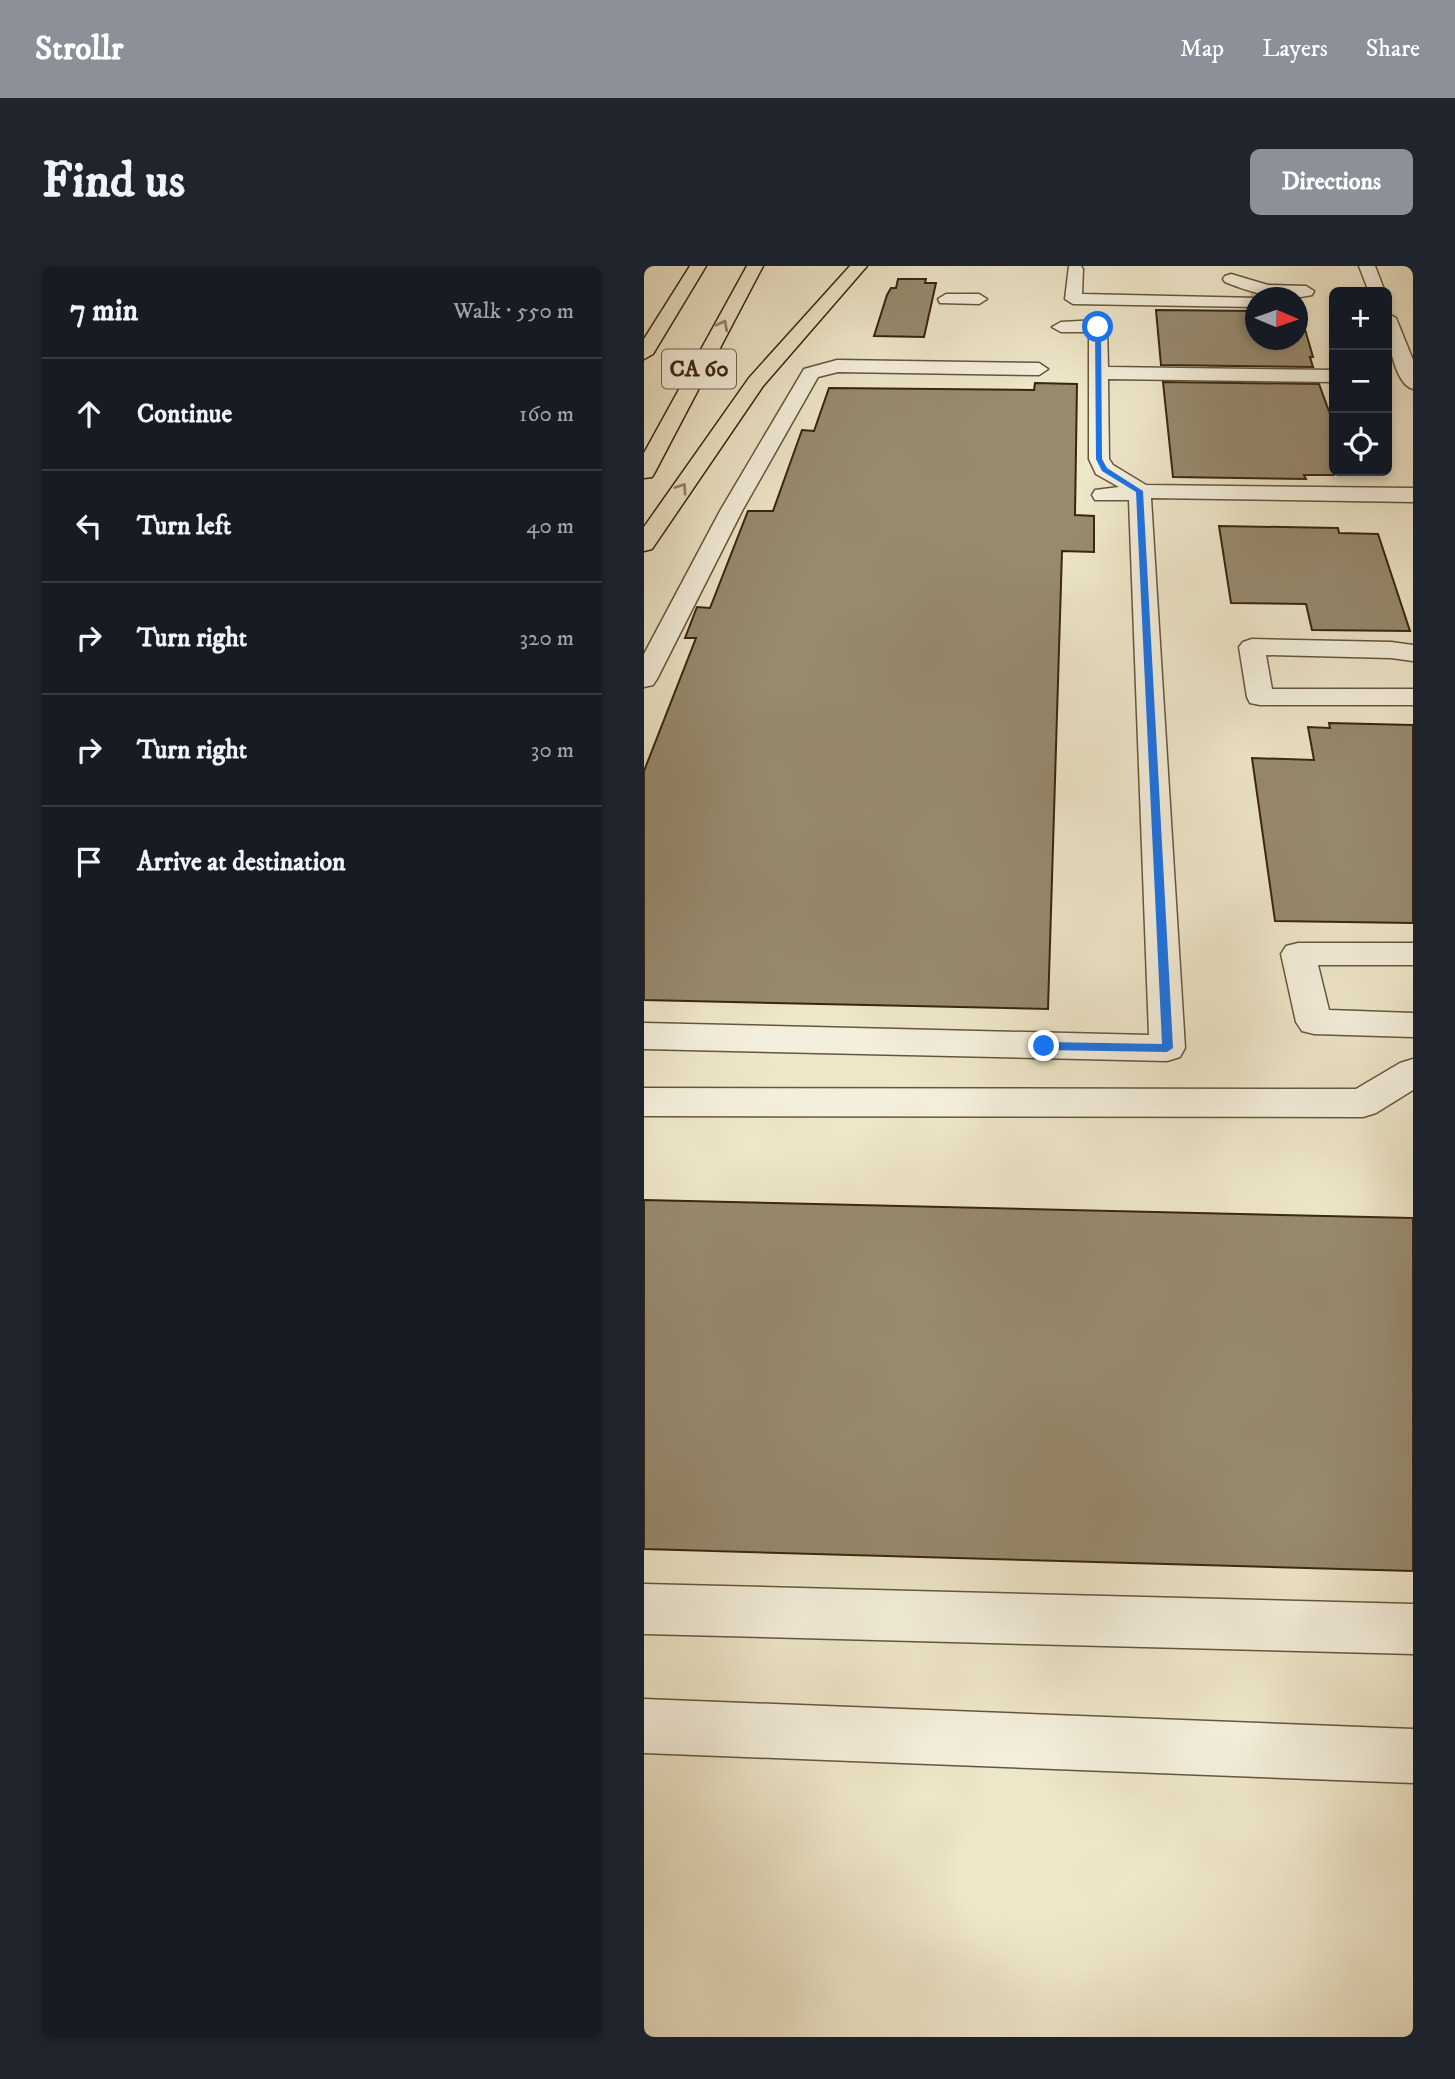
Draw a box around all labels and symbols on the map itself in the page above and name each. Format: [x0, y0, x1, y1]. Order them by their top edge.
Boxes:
north arrow [1245, 287, 1308, 350]
route start [1082, 311, 1113, 342]
one-way arrow [715, 320, 728, 332]
road number: CA 60 [662, 349, 736, 388]
one-way arrow [674, 483, 686, 496]
route end [1028, 1030, 1059, 1061]

